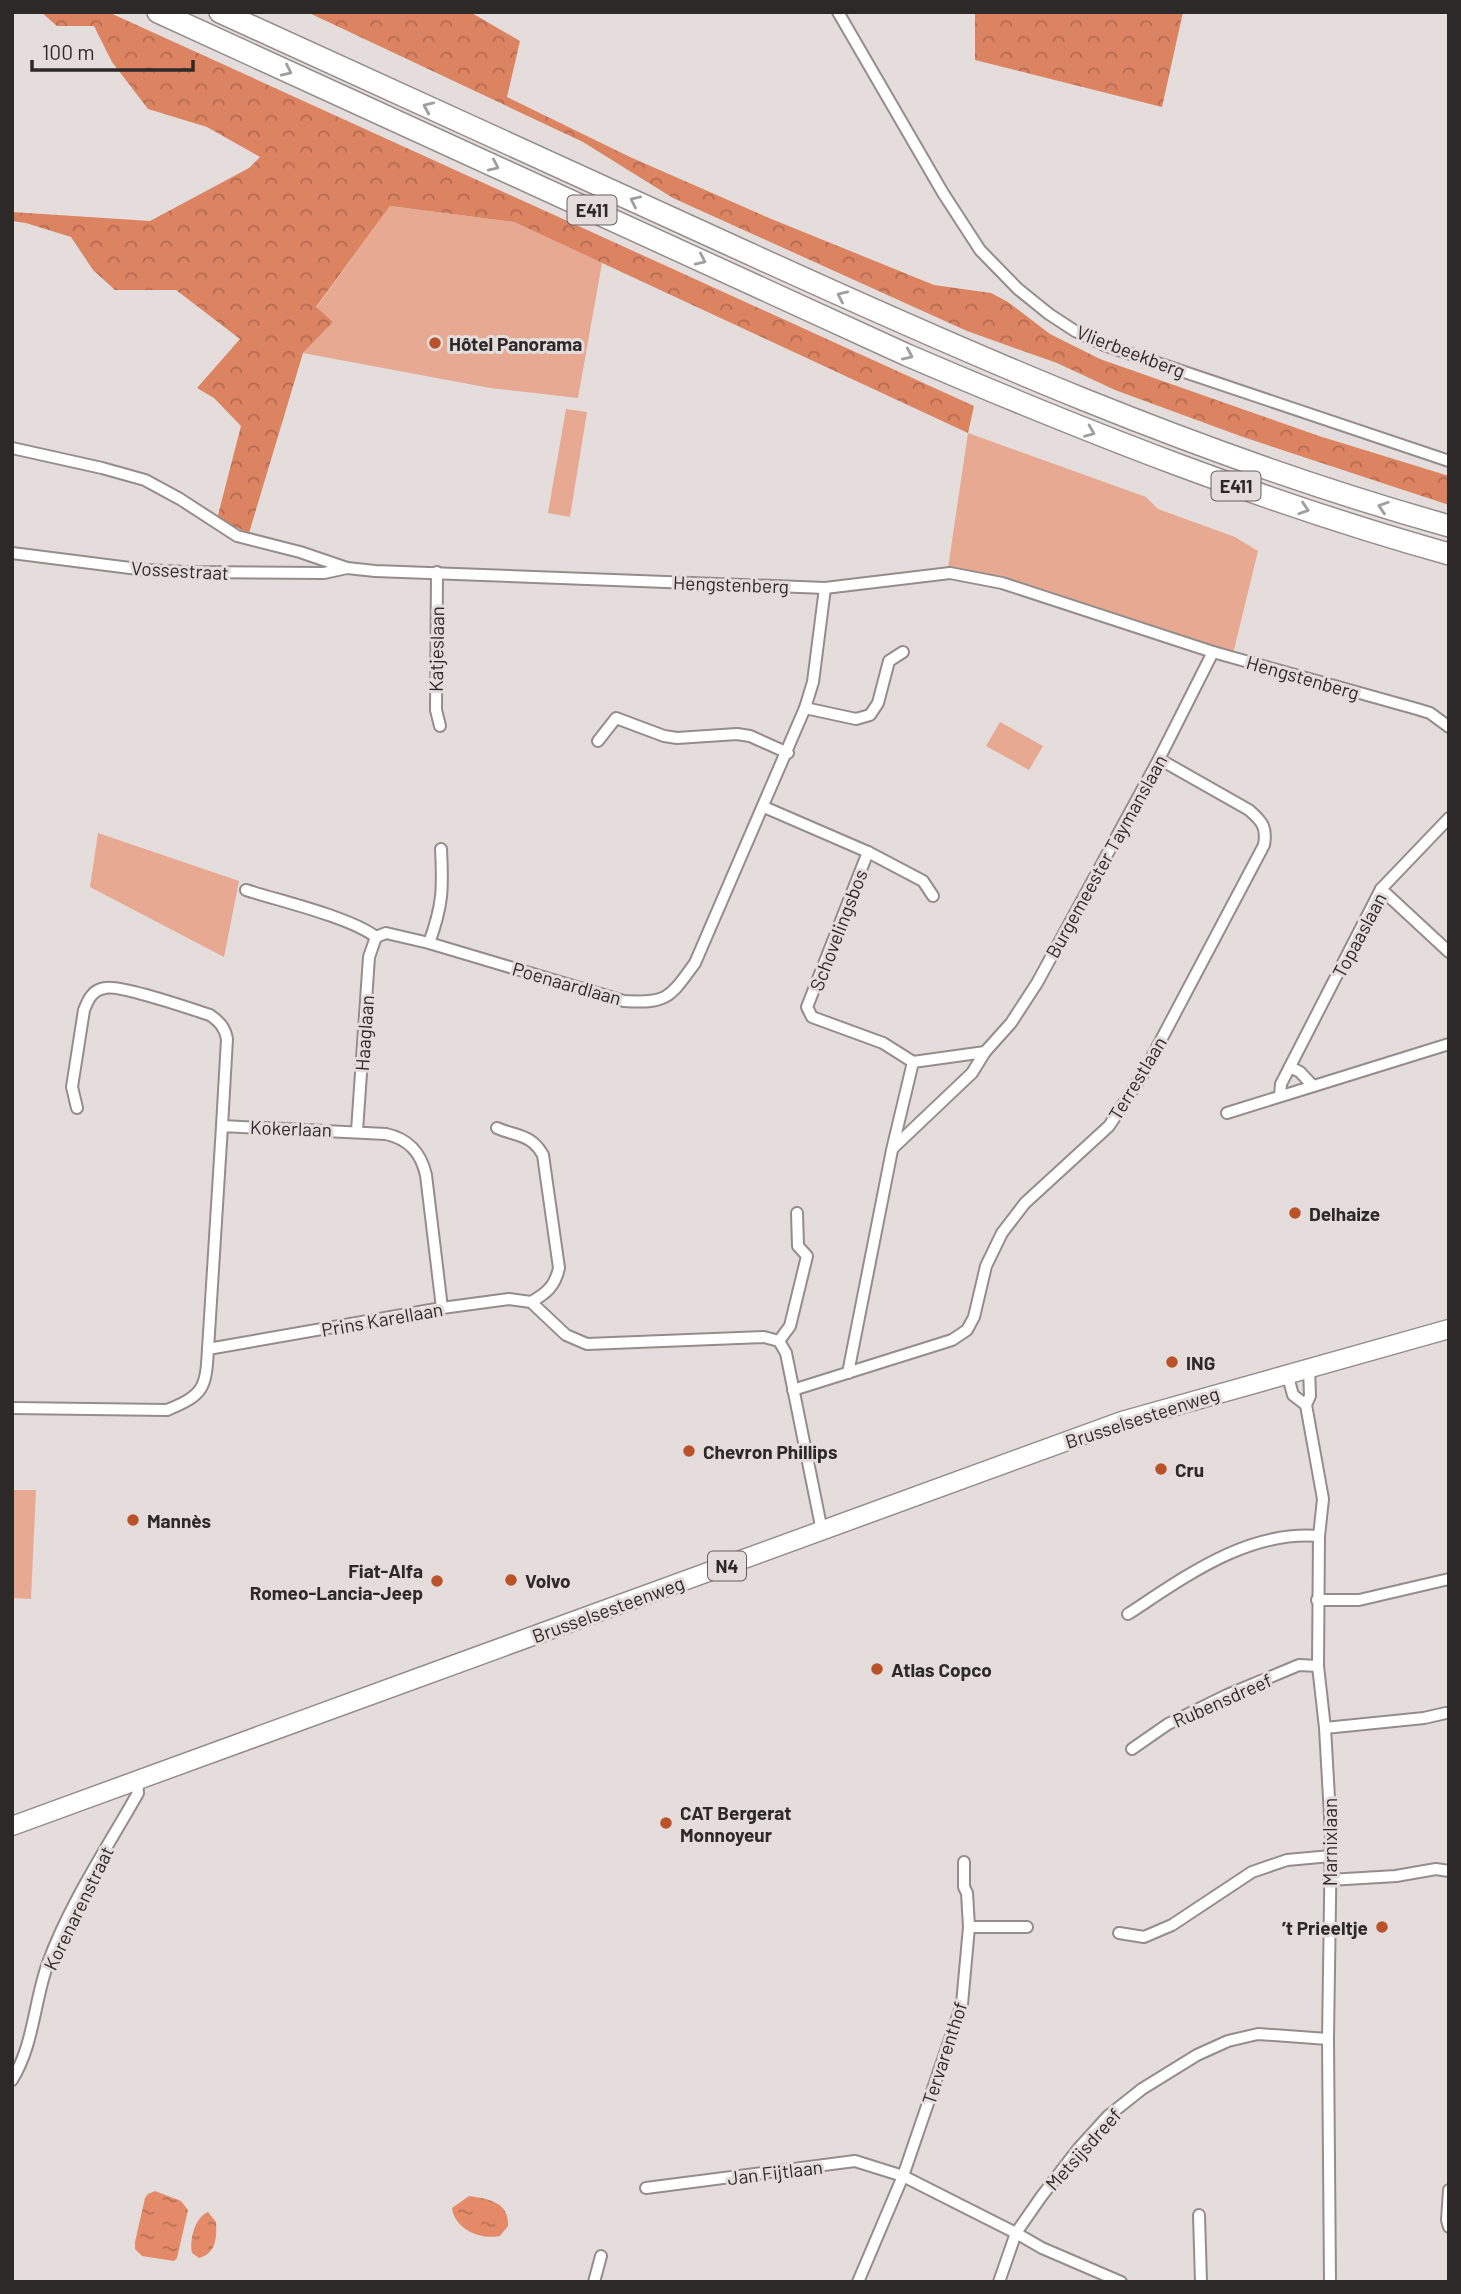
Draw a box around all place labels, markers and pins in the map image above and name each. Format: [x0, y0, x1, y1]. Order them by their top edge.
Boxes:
place label: Hôtel Panorama [449, 332, 582, 355]
marker: Hôtel Panorama [427, 335, 443, 351]
place label: Delhaize [1309, 1202, 1380, 1225]
marker: Delhaize [1287, 1205, 1303, 1221]
place label: ING [1186, 1351, 1215, 1374]
marker: ING [1164, 1354, 1180, 1370]
place label: Chevron Phillips [703, 1440, 837, 1463]
marker: Chevron Phillips [681, 1443, 697, 1459]
place label: Cru [1175, 1458, 1204, 1481]
marker: Cru [1153, 1461, 1169, 1477]
place label: Mannès [147, 1509, 211, 1532]
marker: Mannès [125, 1512, 141, 1528]
place label: Fiat-Alfa Romeo-Lancia-Jeep [250, 1559, 423, 1604]
place label: Volvo [525, 1569, 571, 1592]
marker: Volvo [503, 1572, 519, 1588]
marker: Fiat-Alfa Romeo-Lancia-Jeep [429, 1573, 445, 1589]
place label: Atlas Copco [891, 1658, 992, 1681]
marker: Atlas Copco [869, 1661, 885, 1677]
place label: CAT Bergerat Monnoyeur [680, 1801, 791, 1846]
marker: CAT Bergerat Monnoyeur [658, 1815, 674, 1831]
place label: ’t Prieeltje [1282, 1916, 1368, 1939]
marker: ’t Prieeltje [1374, 1919, 1390, 1935]

